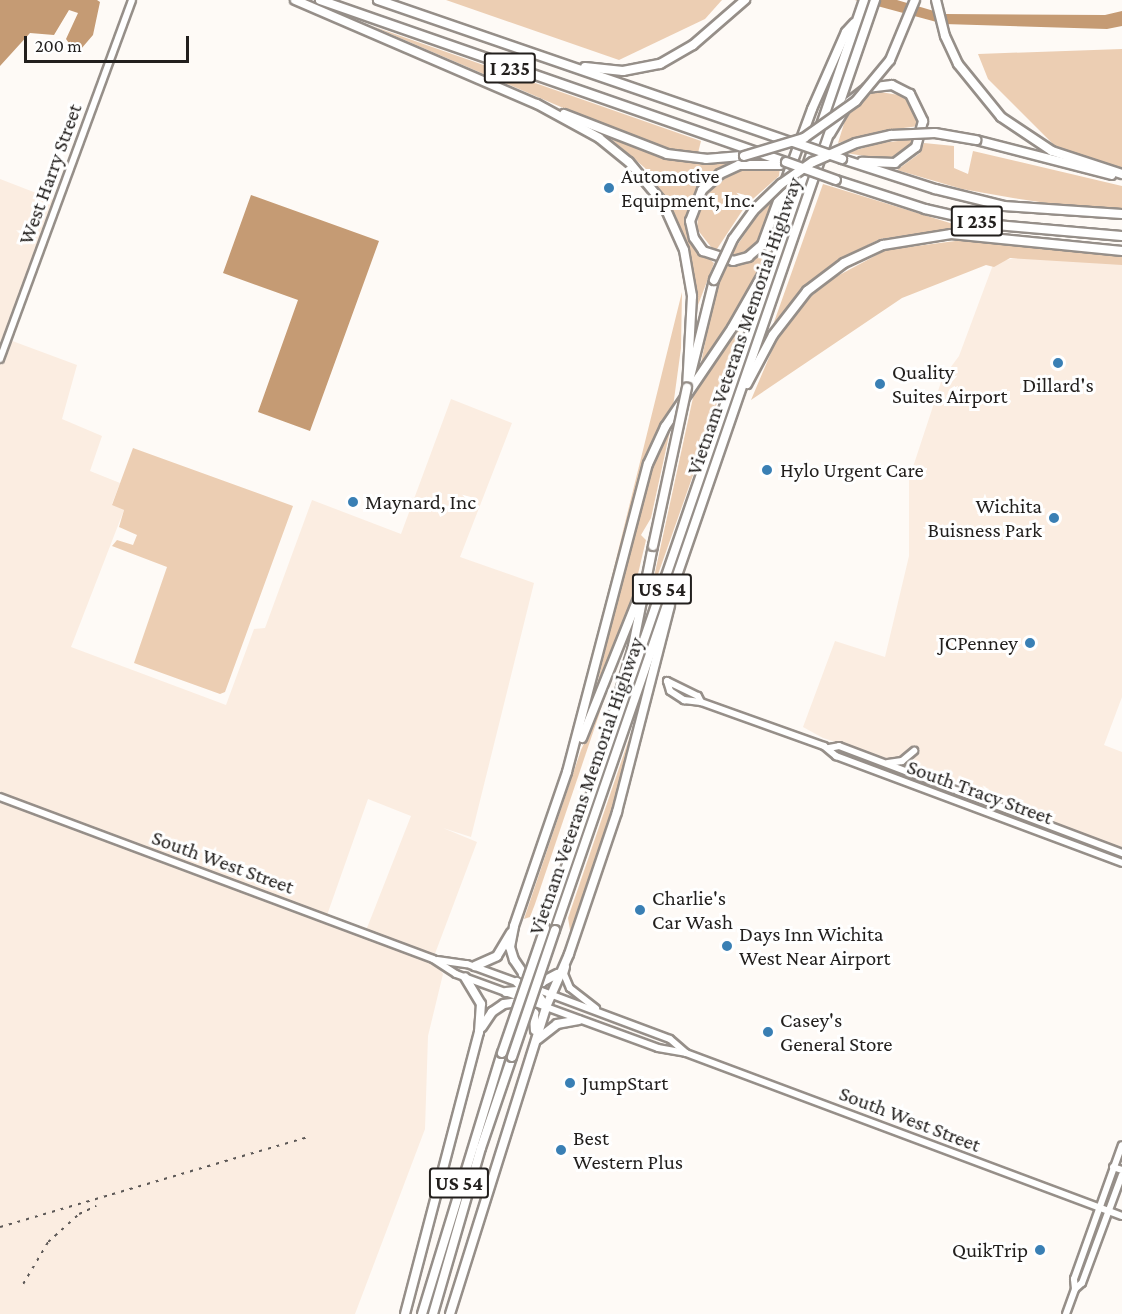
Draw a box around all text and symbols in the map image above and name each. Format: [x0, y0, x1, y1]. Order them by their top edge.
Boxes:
scale bar [27, 24, 192, 62]
text: 200 m [35, 36, 82, 56]
road number: I 235 [483, 51, 537, 85]
street label: West Harry Street [13, 100, 87, 248]
place label: Automotive Equipment, Inc. [621, 163, 755, 213]
street label: Vietnam Veterans Memorial Highway [681, 174, 807, 478]
marker: Automotive Equipment, Inc. [602, 181, 616, 195]
road number: I 235 [950, 204, 1004, 238]
marker: Dillard's [1051, 356, 1065, 370]
place label: Quality Suites Airport [892, 359, 1007, 409]
place label: Dillard's [1022, 372, 1094, 398]
marker: Quality Suites Airport [873, 377, 887, 391]
place label: Hylo Urgent Care [780, 457, 924, 483]
marker: Hylo Urgent Care [758, 461, 776, 479]
place label: Maynard, Inc [365, 489, 476, 515]
place label: Wichita Buisness Park [927, 493, 1042, 543]
marker: Maynard, Inc [346, 495, 360, 509]
marker: Wichita Buisness Park [1047, 511, 1061, 525]
road number: US 54 [630, 572, 694, 606]
place label: JCPenney [938, 630, 1018, 656]
street label: Vietnam Veterans Memorial Highway [523, 634, 649, 938]
marker: JCPenney [1023, 636, 1037, 650]
street label: South Tracy Street [904, 754, 1056, 830]
street label: South West Street [148, 825, 298, 899]
place label: Charlie's Car Wash [652, 885, 733, 935]
marker: Charlie's Car Wash [633, 903, 647, 917]
place label: Days Inn Wichita West Near Airport [739, 921, 891, 971]
marker: Days Inn Wichita West Near Airport [720, 939, 734, 953]
place label: Casey's General Store [780, 1007, 893, 1057]
marker: Casey's General Store [761, 1025, 775, 1039]
place label: JumpStart [582, 1070, 668, 1096]
marker: JumpStart [563, 1076, 577, 1090]
street label: South West Street [836, 1080, 984, 1158]
place label: Best Western Plus [573, 1125, 683, 1175]
marker: Best Western Plus [554, 1143, 568, 1157]
road number: US 54 [428, 1166, 490, 1200]
place label: QuikTrip [952, 1237, 1028, 1263]
marker: QuikTrip [1033, 1243, 1047, 1257]

